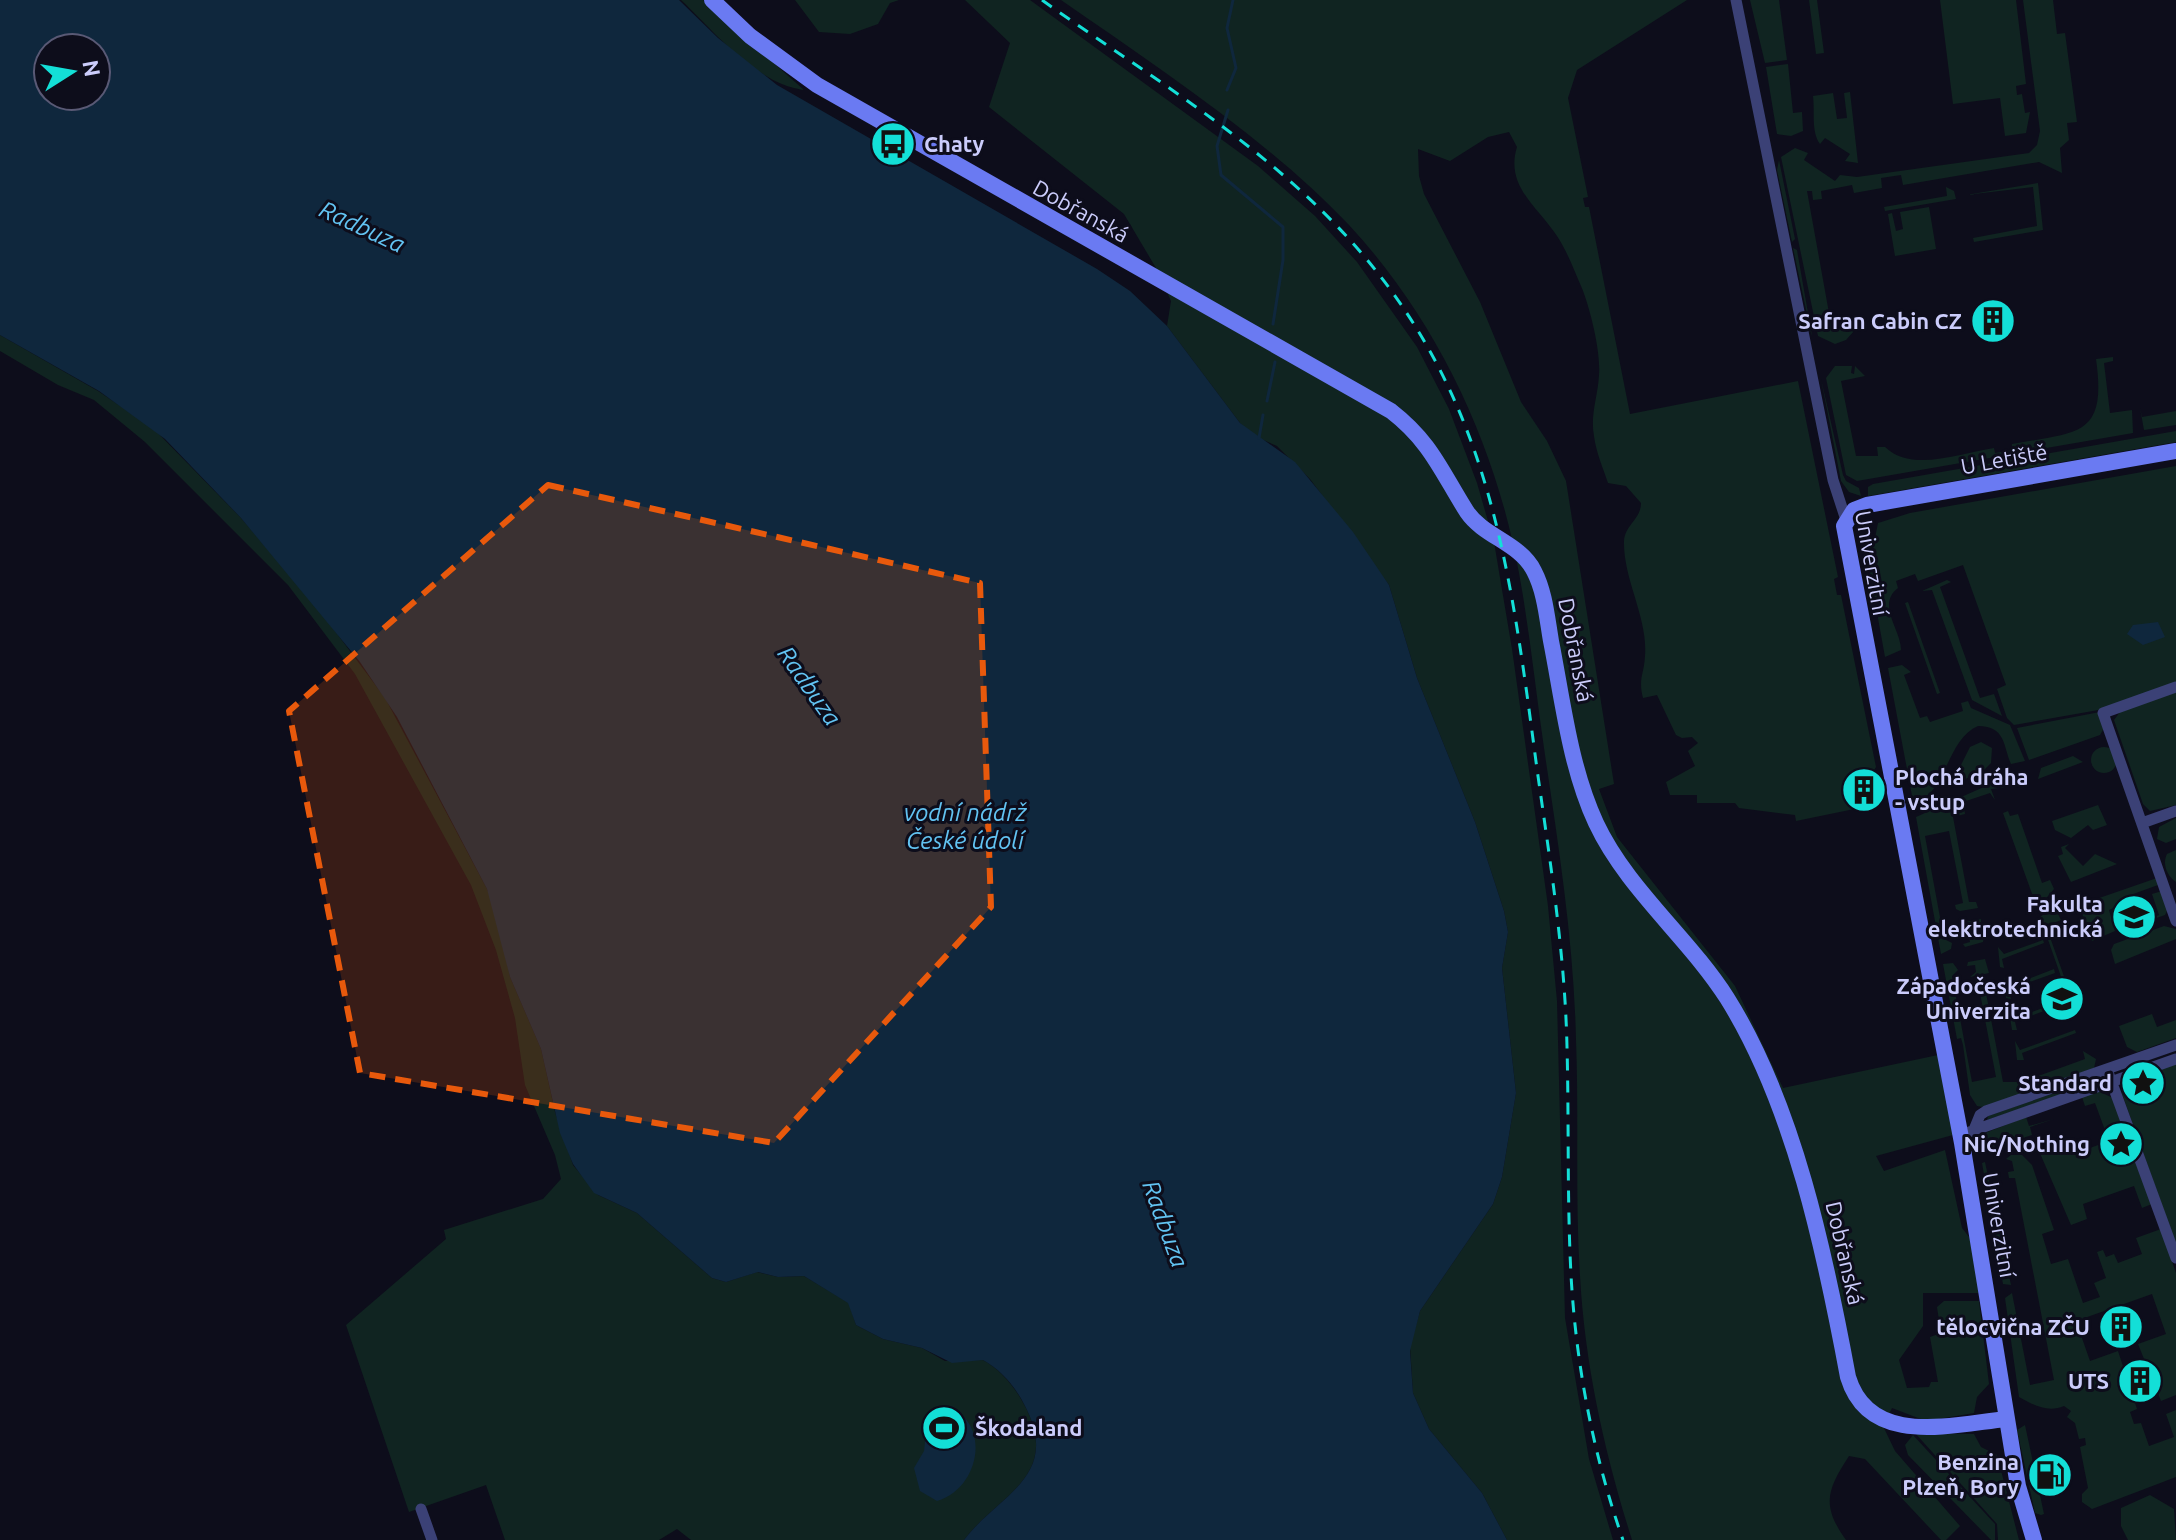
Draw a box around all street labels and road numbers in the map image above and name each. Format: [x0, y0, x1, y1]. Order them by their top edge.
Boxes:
street label: Dobřanská [1029, 174, 1133, 247]
street label: U Letiště [1959, 439, 2049, 478]
street label: Univerzitní [1851, 508, 1894, 618]
street label: Dobřanská [1554, 596, 1599, 704]
street label: Univerzitní [1978, 1170, 2021, 1280]
street label: Dobřanská [1821, 1199, 1870, 1307]

